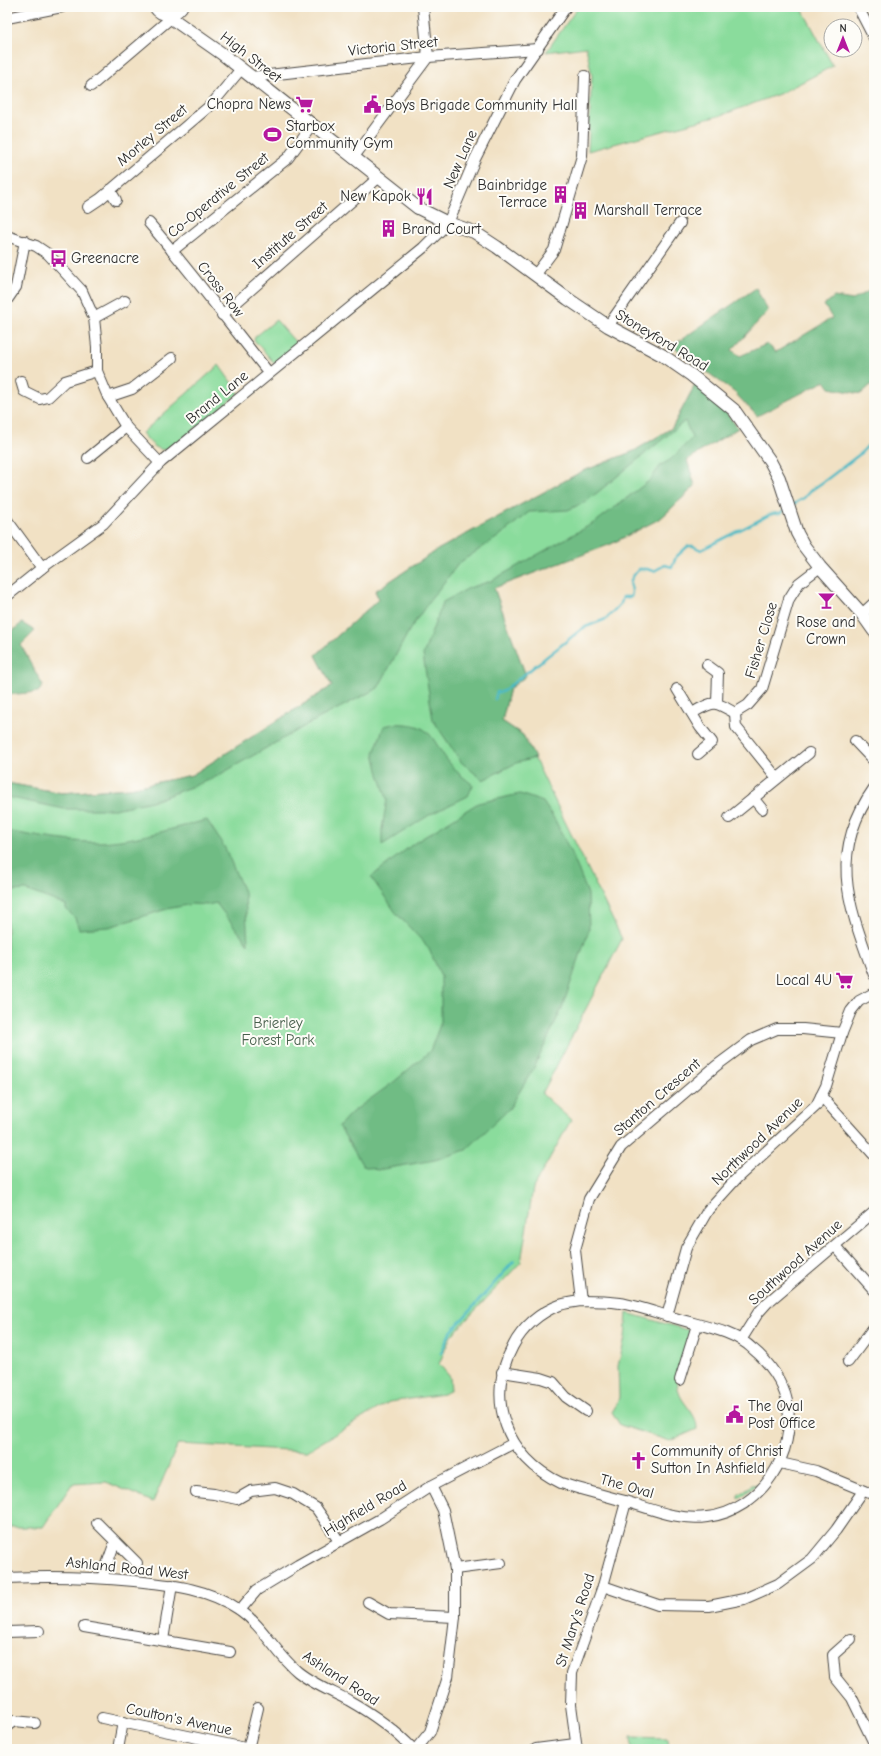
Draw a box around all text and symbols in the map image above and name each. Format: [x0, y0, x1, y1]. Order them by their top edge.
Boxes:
north arrow [823, 18, 863, 58]
text: N [839, 22, 847, 35]
street label: High Street [217, 27, 286, 87]
street label: Victoria Street [347, 32, 439, 60]
supermarket icon: Chopra News [294, 94, 314, 114]
place label: Chopra News [207, 95, 291, 113]
public building icon: Boys Brigade Community Hall [362, 95, 382, 115]
place label: Boys Brigade Community Hall [385, 96, 577, 114]
street label: Morley Street [113, 100, 191, 170]
place label: Starbox Community Gym [286, 117, 393, 152]
sports icon: Starbox Community Gym [263, 125, 283, 145]
street label: New Lane [439, 127, 481, 191]
street label: Co-Operative Street [164, 148, 273, 241]
place label: Bainbridge Terrace [477, 176, 547, 211]
building icon: Bainbridge Terrace [550, 184, 570, 204]
restaurant icon: New Kapok [414, 186, 434, 206]
place label: New Kapok [340, 187, 412, 205]
street label: Institute Street [249, 197, 332, 273]
building icon: Marshall Terrace [571, 200, 591, 220]
place label: Marshall Terrace [594, 201, 703, 219]
building icon: Brand Court [379, 219, 399, 239]
place label: Brand Court [402, 220, 482, 238]
bus stop icon: Greenacre [48, 248, 68, 268]
place label: Greenacre [71, 249, 139, 267]
street label: Cross Row [194, 258, 248, 320]
street label: Stoneyford Road [612, 305, 712, 375]
street label: Brand Lane [182, 366, 252, 428]
bar icon: Rose and Crown [816, 591, 836, 611]
street label: Fisher Close [741, 599, 781, 680]
place label: Rose and Crown [796, 613, 856, 648]
supermarket icon: Local 4U [835, 970, 855, 990]
place label: Local 4U [776, 971, 832, 989]
park label: Brierley Forest Park [241, 1014, 315, 1049]
street label: Stanton Crescent [610, 1054, 705, 1140]
street label: Northwood Avenue [708, 1093, 807, 1189]
street label: Southwood Avenue [745, 1215, 846, 1309]
place label: The Oval Post Office [748, 1397, 816, 1432]
public building icon: The Oval Post Office [725, 1405, 745, 1425]
place label: Community of Christ Sutton In Ashfield [651, 1442, 783, 1477]
church icon: Community of Christ Sutton In Ashfield [628, 1450, 648, 1470]
street label: The Oval [598, 1470, 656, 1502]
street label: Highfield Road [320, 1476, 410, 1540]
street label: Ashland Road West [65, 1553, 190, 1583]
street label: St Mary's Road [551, 1571, 599, 1669]
street label: Ashland Road [299, 1647, 383, 1709]
street label: Coulton's Avenue [124, 1699, 234, 1739]

